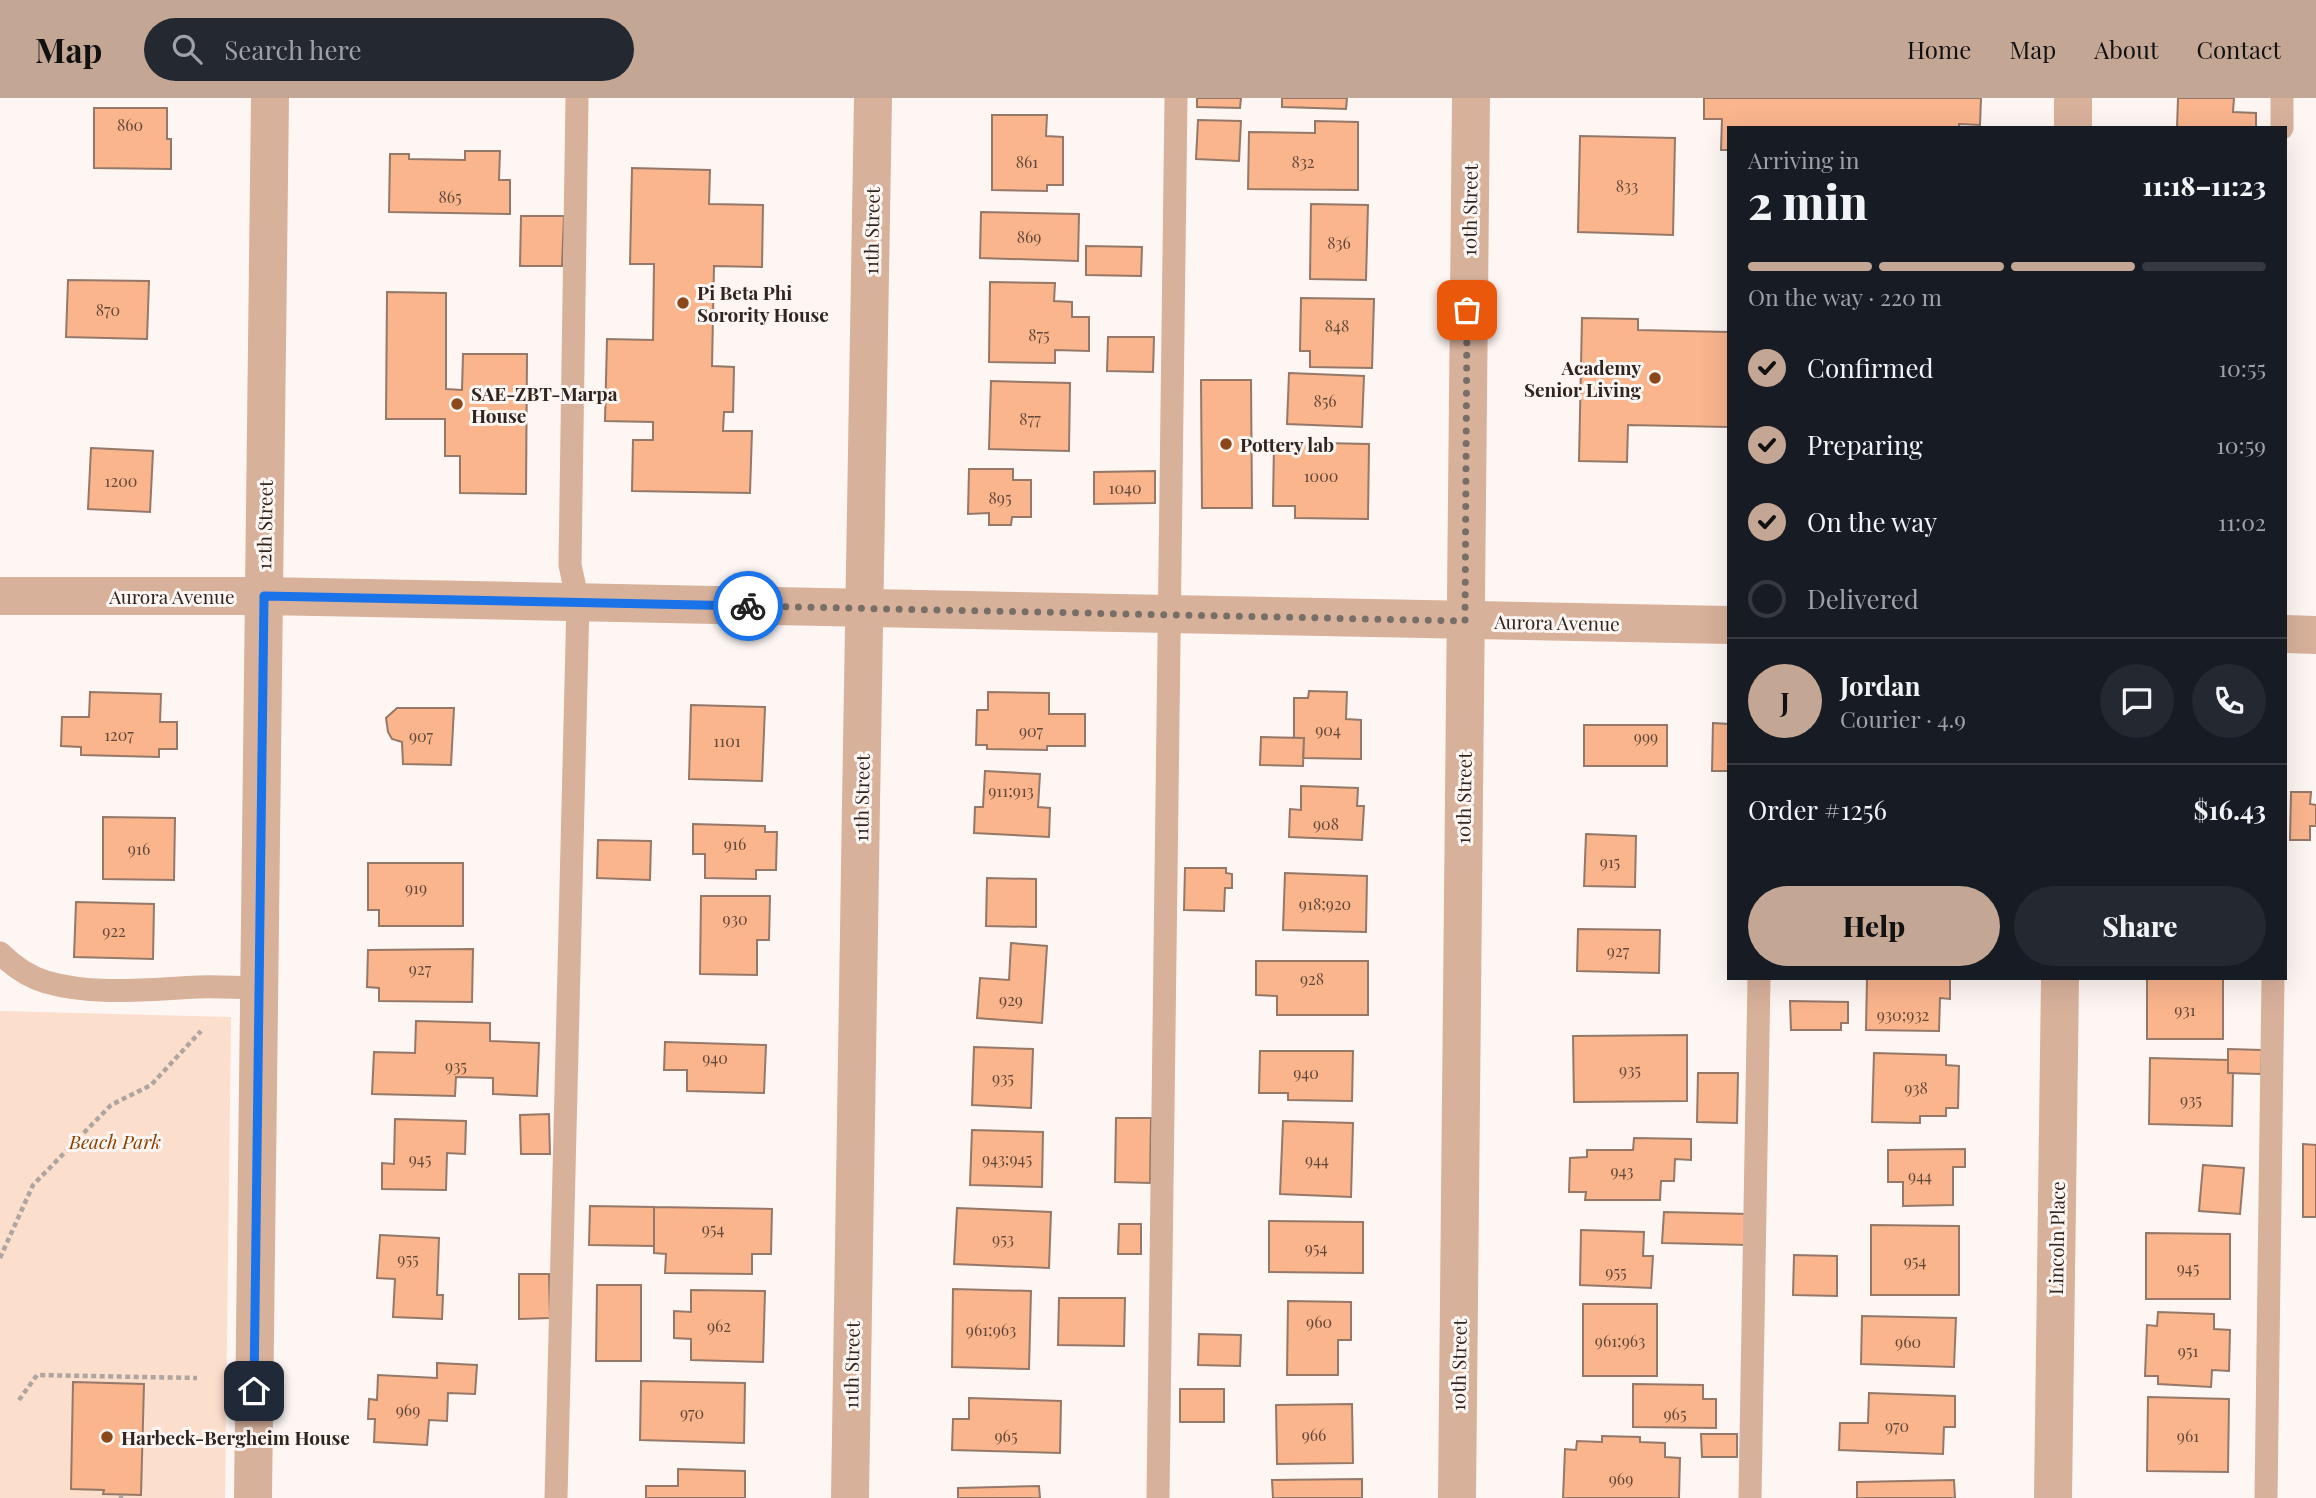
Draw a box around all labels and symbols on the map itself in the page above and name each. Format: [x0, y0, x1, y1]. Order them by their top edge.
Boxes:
house number: 860 [117, 114, 143, 135]
house number: 861 [1016, 151, 1038, 172]
house number: 832 [1291, 151, 1315, 172]
street label: 10th Street [1455, 163, 1483, 256]
house number: 833 [1616, 175, 1638, 196]
house number: 865 [438, 186, 462, 207]
street label: 11th Street [857, 187, 885, 275]
house number: 869 [1017, 226, 1041, 247]
house number: 836 [1327, 232, 1351, 253]
place label: Pi Beta Phi Sorority House [697, 279, 829, 327]
pin [1437, 280, 1497, 340]
marker: Pi Beta Phi Sorority House [675, 295, 691, 311]
house number: 870 [96, 299, 120, 320]
house number: 848 [1325, 315, 1349, 336]
house number: 875 [1028, 324, 1050, 345]
place label: Academy Senior Living [1524, 354, 1641, 402]
marker: Academy Senior Living [1647, 370, 1663, 386]
place label: SAE-ZBT-Marpa House [471, 380, 618, 428]
house number: 856 [1313, 390, 1337, 411]
marker: SAE-ZBT-Marpa House [449, 396, 465, 412]
house number: 877 [1019, 408, 1041, 429]
place label: Pottery lab [1240, 431, 1334, 457]
marker: Pottery lab [1218, 436, 1234, 452]
house number: 1000 [1304, 465, 1338, 486]
house number: 1200 [105, 470, 137, 491]
house number: 1040 [1108, 477, 1142, 498]
street label: 12th Street [250, 480, 278, 570]
house number: 895 [988, 487, 1012, 508]
courier [713, 571, 783, 641]
street label: Aurora Avenue [108, 583, 235, 609]
street label: Aurora Avenue [1493, 608, 1620, 636]
house number: 904 [1315, 719, 1341, 740]
house number: 907 [1019, 720, 1044, 741]
house number: 1207 [104, 724, 134, 745]
house number: 907 [409, 725, 434, 746]
house number: 999 [1634, 726, 1658, 747]
house number: 1101 [713, 730, 741, 751]
street label: 10th Street [1449, 751, 1477, 844]
street label: 11th Street [847, 754, 875, 842]
house number: 911;913 [988, 780, 1034, 801]
house number: 908 [1313, 813, 1339, 834]
house number: 916 [724, 833, 746, 854]
house number: 916 [128, 838, 150, 859]
house number: 915 [1600, 851, 1620, 872]
house number: 919 [405, 877, 427, 898]
house number: 918;920 [1299, 893, 1351, 914]
house number: 930 [723, 908, 747, 929]
house number: 922 [102, 920, 126, 941]
house number: 927 [1607, 940, 1630, 961]
house number: 927 [409, 958, 432, 979]
house number: 928 [1300, 968, 1324, 989]
house number: 929 [999, 989, 1023, 1010]
house number: 931 [2174, 999, 2196, 1020]
house number: 930;932 [1877, 1004, 1929, 1025]
house number: 940 [702, 1047, 728, 1068]
house number: 935 [445, 1055, 467, 1076]
house number: 935 [1619, 1059, 1641, 1080]
house number: 940 [1293, 1062, 1319, 1083]
house number: 935 [992, 1067, 1014, 1088]
house number: 938 [1904, 1077, 1928, 1098]
house number: 935 [2180, 1089, 2202, 1110]
park label: Beach Park [68, 1128, 161, 1154]
house number: 945 [409, 1148, 431, 1169]
house number: 943;945 [982, 1148, 1032, 1169]
house number: 944 [1305, 1149, 1329, 1170]
house number: 943 [1611, 1160, 1633, 1181]
house number: 944 [1908, 1165, 1932, 1186]
street label: Lincoln Place [2042, 1181, 2070, 1295]
house number: 954 [702, 1218, 724, 1239]
house number: 953 [992, 1228, 1014, 1249]
house number: 954 [1305, 1237, 1327, 1258]
house number: 955 [397, 1248, 419, 1269]
house number: 954 [1904, 1250, 1926, 1271]
house number: 945 [2177, 1257, 2199, 1278]
house number: 955 [1605, 1261, 1627, 1282]
house number: 960 [1306, 1311, 1332, 1332]
house number: 962 [707, 1315, 731, 1336]
street label: 10th Street [1444, 1318, 1472, 1411]
house number: 961;963 [966, 1319, 1016, 1340]
street label: 11th Street [837, 1321, 865, 1409]
house number: 961;963 [1595, 1330, 1645, 1351]
house number: 960 [1895, 1331, 1921, 1352]
house number: 951 [2178, 1340, 2198, 1361]
pin [224, 1361, 284, 1421]
house number: 969 [396, 1399, 420, 1420]
house number: 970 [680, 1402, 704, 1423]
house number: 965 [1663, 1403, 1687, 1424]
house number: 970 [1885, 1415, 1909, 1436]
place label: Harbeck-Bergheim House [121, 1424, 350, 1450]
house number: 966 [1302, 1424, 1326, 1445]
house number: 965 [994, 1425, 1018, 1446]
house number: 961 [2177, 1425, 2199, 1446]
marker: Harbeck-Bergheim House [99, 1429, 115, 1445]
house number: 969 [1609, 1468, 1633, 1489]

